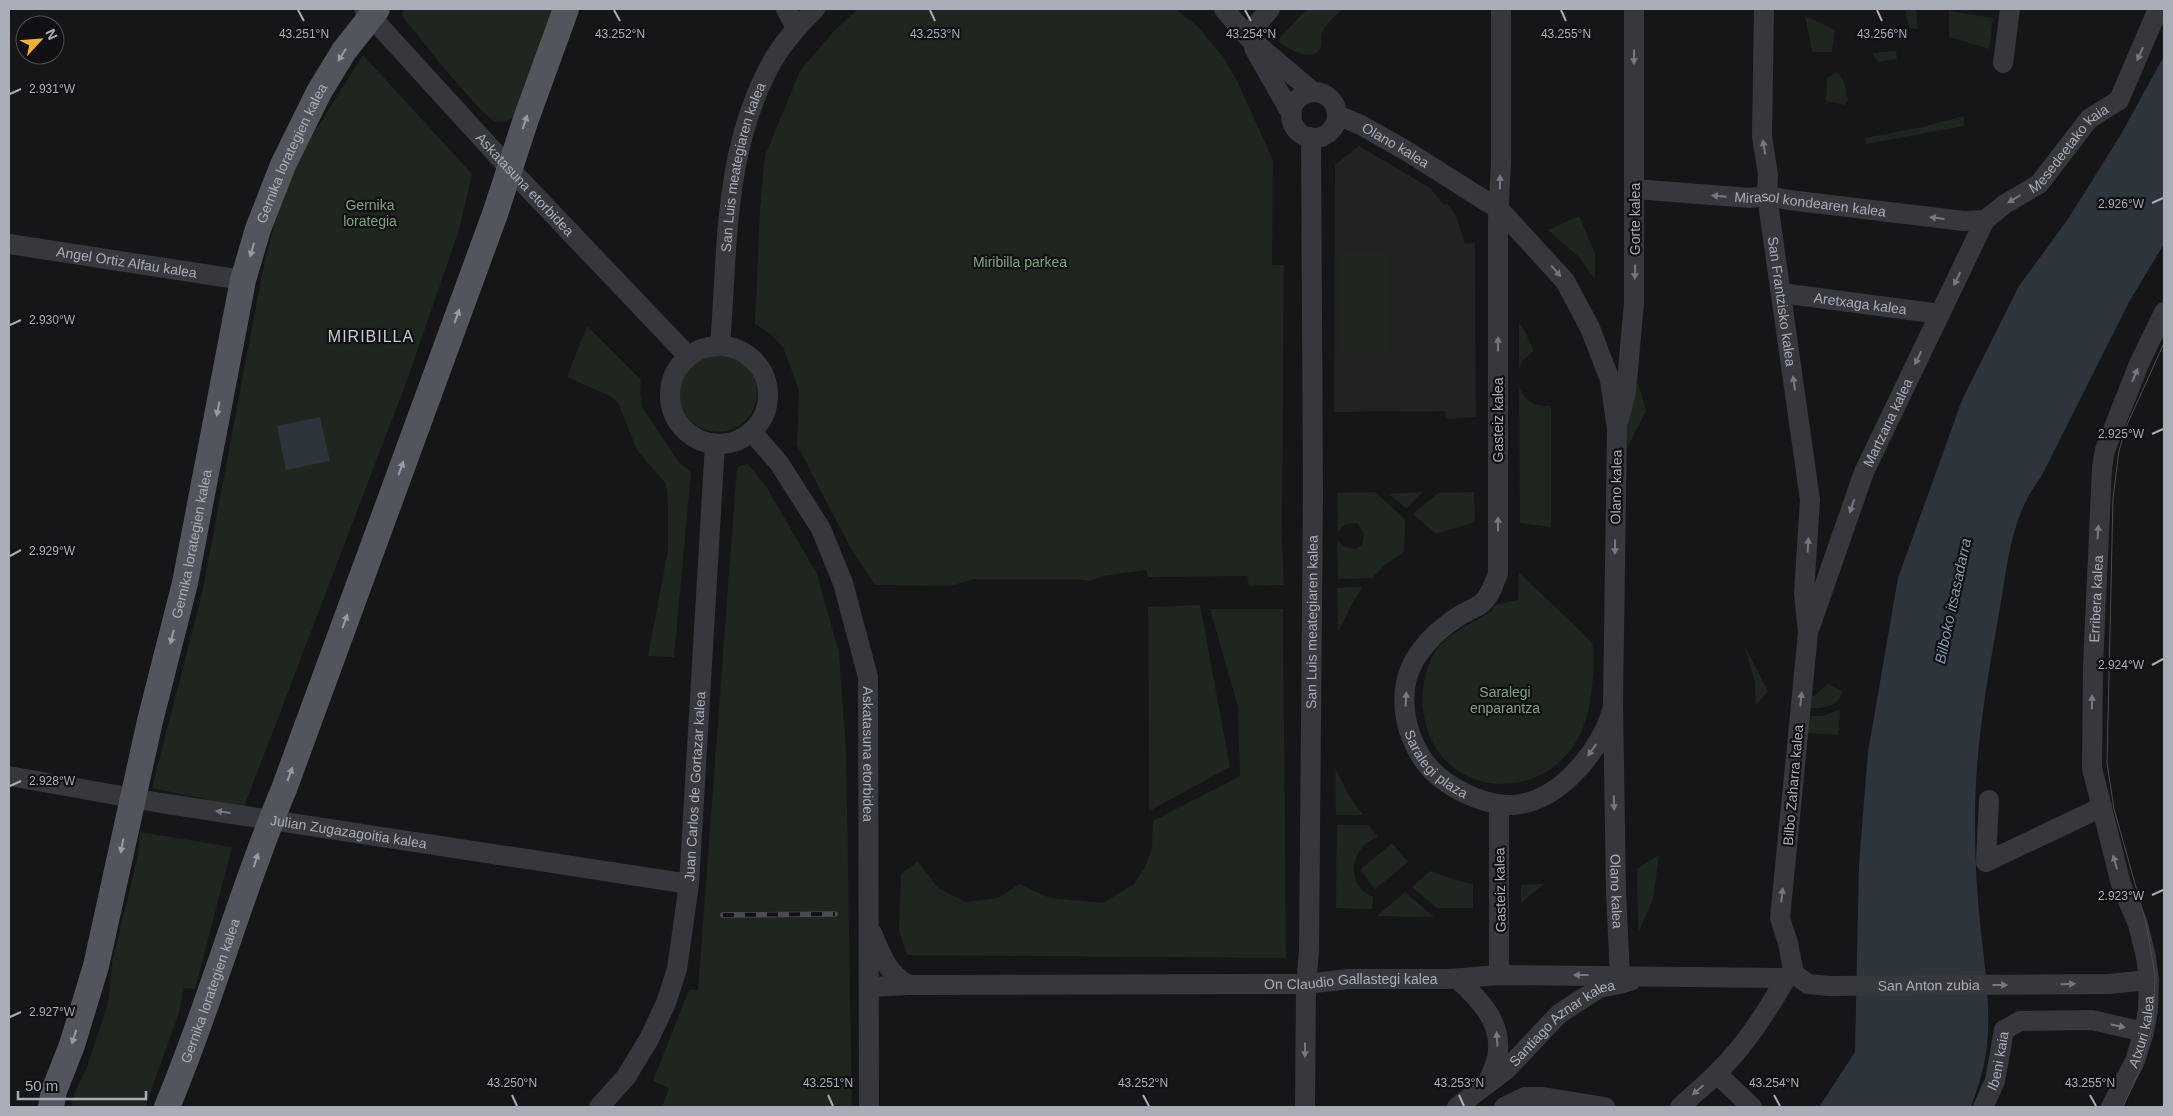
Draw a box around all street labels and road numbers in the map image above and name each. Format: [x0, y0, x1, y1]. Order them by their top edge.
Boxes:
street label: Gernika lorategien kalea [253, 80, 330, 226]
street label: San Luis meategiaren kalea [718, 80, 769, 253]
street label: Mesedeetako kaia [2026, 101, 2111, 196]
street label: Olano kalea [1359, 119, 1432, 171]
street label: Askatasuna etorbidea [473, 129, 577, 239]
street label: Gorte kalea [1627, 183, 1643, 255]
street label: Mirasol kondearen kalea [1734, 188, 1887, 220]
street label: San Frantzisko kalea [1765, 236, 1799, 368]
street label: Angel Ortiz Alfau kalea [55, 243, 198, 281]
street label: Aretxaga kalea [1813, 289, 1908, 318]
street label: Martzana kalea [1860, 376, 1916, 469]
street label: Gasteiz kalea [1490, 377, 1506, 462]
street label: Olano kalea [1607, 449, 1625, 524]
street label: Gernika lorategien kalea [168, 468, 215, 620]
street label: San Luis meategiaren kalea [1303, 535, 1321, 709]
street label: Erribera kalea [2086, 555, 2106, 643]
street label: Askatasuna etorbidea [860, 686, 876, 822]
street label: Juan Carlos de Gortazar kalea [681, 691, 708, 882]
street label: Bilbo Zaharra kalea [1780, 724, 1806, 846]
street label: Saralegi plaza [1401, 728, 1471, 801]
street label: Julian Zugazagoitia kalea [269, 812, 428, 852]
street label: Gasteiz kalea [1491, 847, 1509, 933]
street label: Olano kalea [1607, 854, 1626, 929]
street label: Gernika lorategien kalea [177, 916, 243, 1065]
street label: On Claudio Gallastegi kalea [1264, 971, 1438, 992]
street label: Santiago Aznar kalea [1506, 977, 1616, 1069]
street label: San Anton zubia [1878, 977, 1980, 994]
street label: Atxuri kalea [2125, 996, 2156, 1070]
street label: Ibeni kaia [1984, 1030, 2012, 1093]

